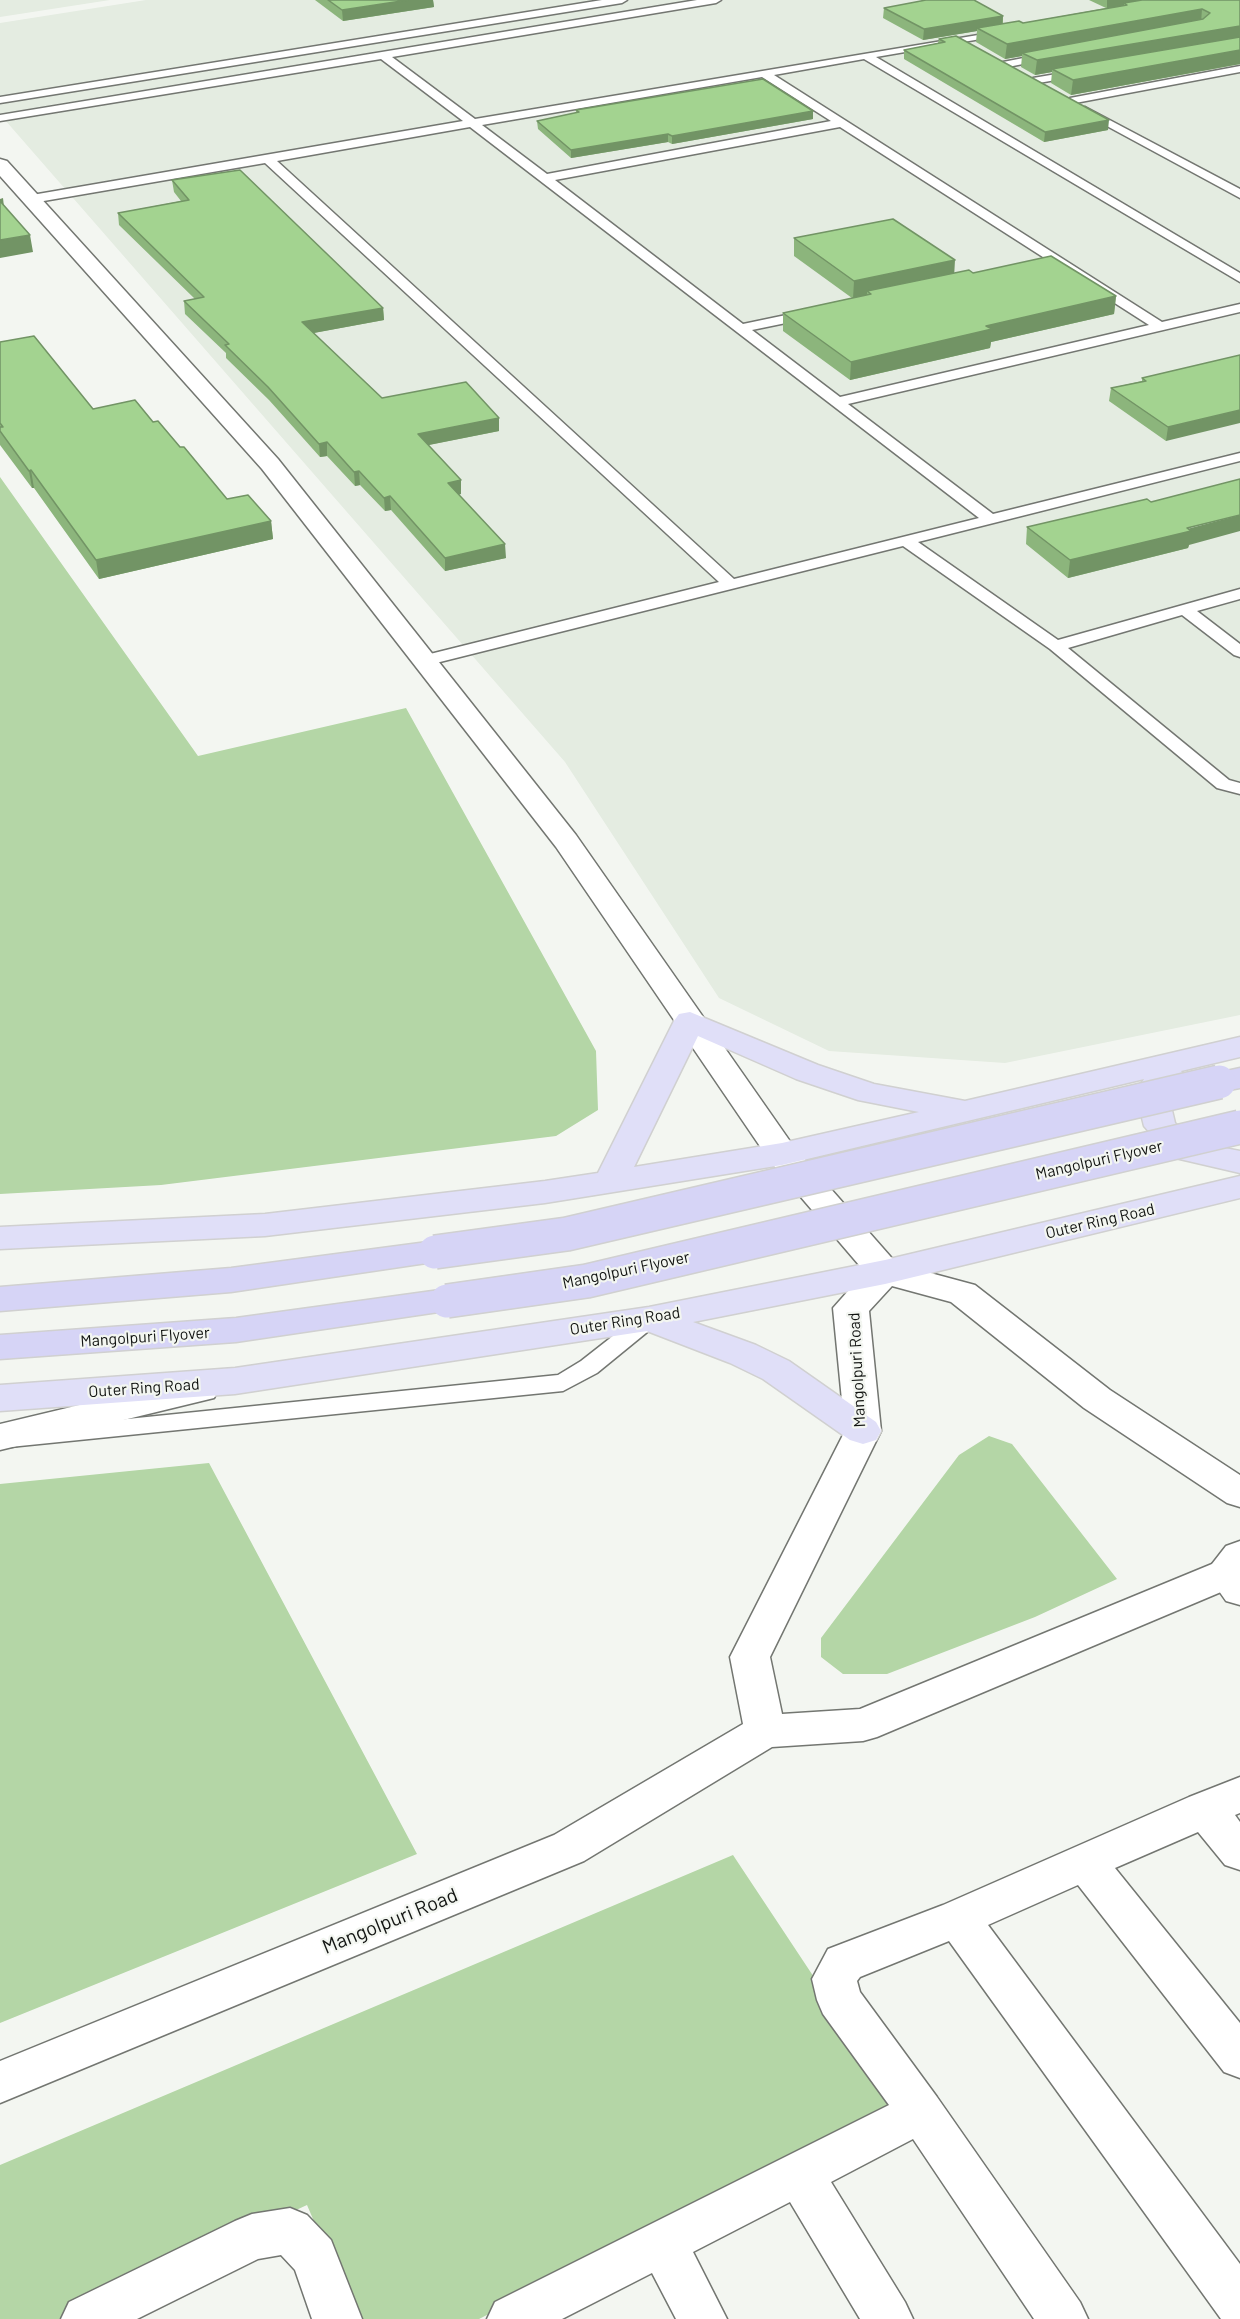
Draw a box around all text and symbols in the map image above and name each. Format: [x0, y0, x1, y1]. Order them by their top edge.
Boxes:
street label: Mangolpuri Flyover [1034, 1136, 1164, 1184]
street label: Outer Ring Road [1044, 1199, 1156, 1243]
street label: Mangolpuri Flyover [561, 1247, 691, 1293]
street label: Outer Ring Road [569, 1303, 681, 1339]
street label: Mangolpuri Road [844, 1312, 870, 1428]
street label: Mangolpuri Flyover [80, 1323, 210, 1351]
street label: Outer Ring Road [88, 1375, 200, 1401]
street label: Mangolpuri Road [319, 1883, 461, 1959]

